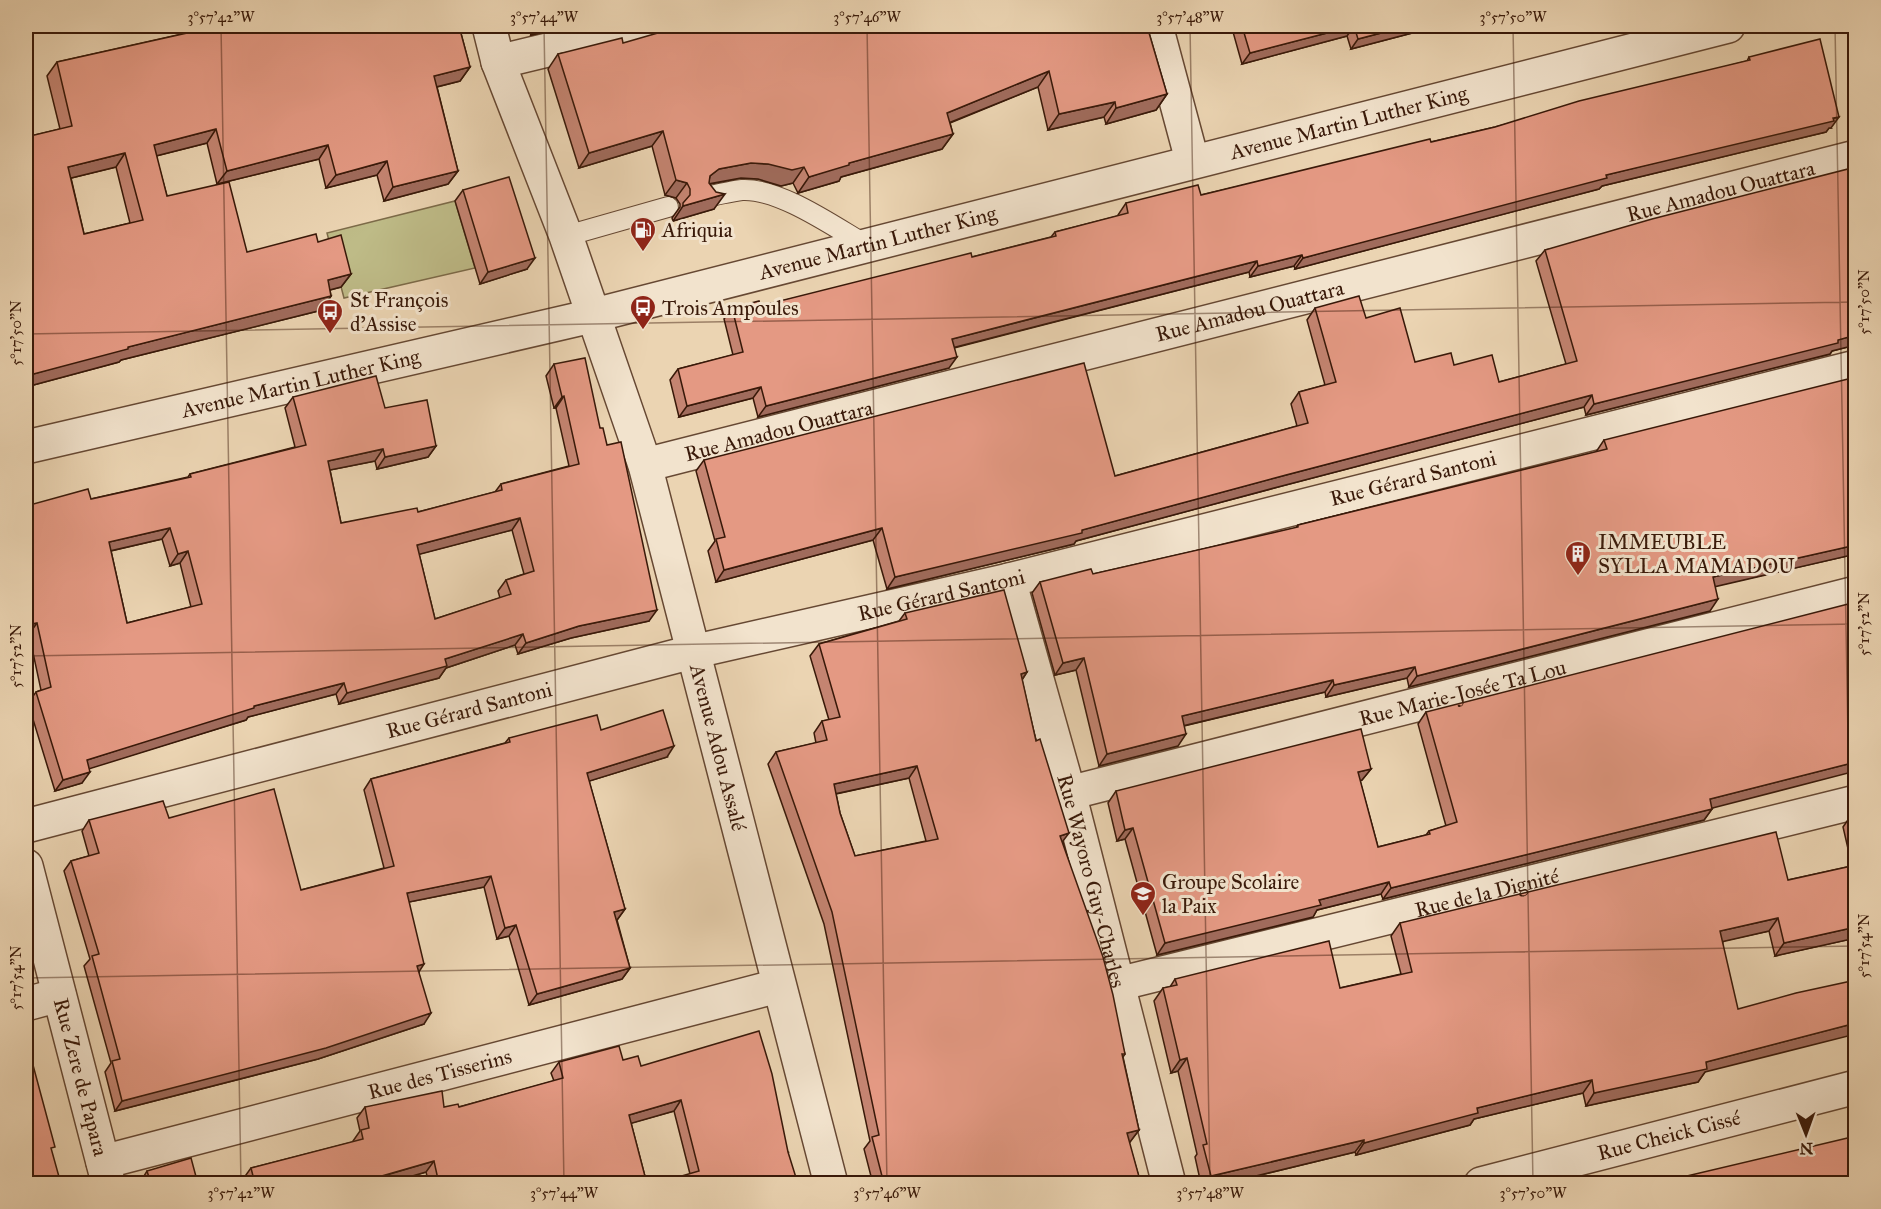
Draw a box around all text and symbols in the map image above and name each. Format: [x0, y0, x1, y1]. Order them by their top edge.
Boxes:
text: 3°57'42"W [187, 8, 255, 26]
text: 3°57'44"W [510, 8, 579, 26]
text: 3°57'46"W [833, 8, 901, 26]
text: 3°57'48"W [1156, 8, 1225, 26]
text: 3°57'50"W [1479, 8, 1547, 26]
street label: Avenue Martin Luther King [1226, 80, 1470, 166]
street label: Rue Amadou Ouattara [1624, 155, 1818, 228]
street label: Avenue Martin Luther King [755, 200, 999, 286]
fuel station icon: Afriquia [628, 215, 658, 253]
place label: Afriquia [661, 217, 733, 243]
text: 5°17'50"N [1855, 269, 1873, 335]
street label: Rue Amadou Ouattara [1153, 275, 1347, 348]
place label: St François d'Assise [350, 287, 448, 337]
bus stop icon: Trois Ampoules [628, 293, 658, 331]
place label: Trois Ampoules [662, 295, 799, 321]
bus stop icon: St François d'Assise [315, 297, 345, 335]
text: 5°17'50"N [7, 300, 25, 366]
street label: Avenue Martin Luther King [178, 343, 423, 424]
street label: Rue Amadou Ouattara [682, 395, 876, 467]
street label: Rue Gérard Santoni [1327, 445, 1499, 512]
place label: IMMEUBLE SYLLA MAMADOU [1598, 529, 1795, 579]
building icon: IMMEUBLE SYLLA MAMADOU [1563, 539, 1593, 577]
street label: Rue Gérard Santoni [855, 563, 1028, 627]
text: 5°17'52"N [1855, 592, 1873, 656]
text: 5°17'52"N [7, 624, 25, 688]
street label: Rue Marie-Josée Ta Lou [1356, 654, 1569, 732]
street label: Avenue Adou Assalé [684, 660, 752, 834]
street label: Rue Gérard Santoni [383, 676, 555, 744]
street label: Rue Wayoro Guy-Charles [1051, 771, 1131, 990]
street label: Rue de la Dignité [1412, 863, 1562, 923]
place label: Groupe Scolaire la Paix [1162, 869, 1299, 919]
school or university icon: Groupe Scolaire la Paix [1128, 879, 1158, 917]
text: 5°17'54"N [1855, 913, 1873, 978]
text: 5°17'54"N [7, 945, 25, 1010]
street label: Rue Zere de Papara [48, 995, 114, 1159]
street label: Rue des Tisserins [365, 1043, 514, 1105]
street label: Rue Cheick Cissé [1594, 1104, 1743, 1166]
north arrow [1776, 1104, 1836, 1164]
text: N [1799, 1139, 1813, 1158]
text: 3°57'42"W [207, 1184, 275, 1202]
text: 3°57'44"W [530, 1184, 599, 1202]
text: 3°57'46"W [853, 1184, 921, 1202]
text: 3°57'48"W [1176, 1184, 1245, 1202]
text: 3°57'50"W [1499, 1184, 1567, 1202]

